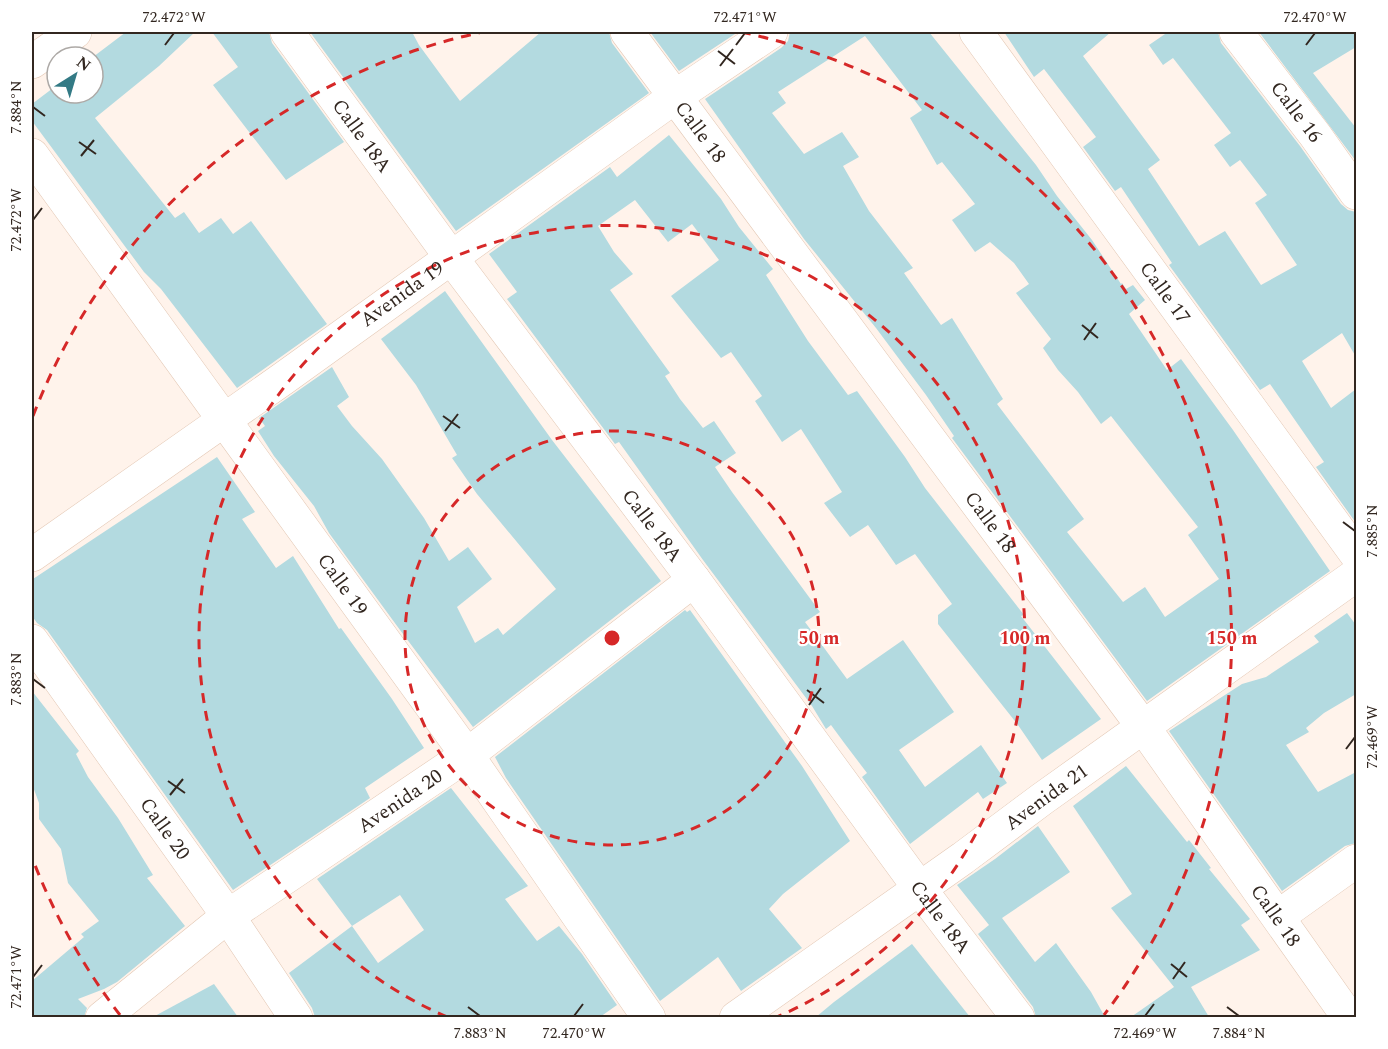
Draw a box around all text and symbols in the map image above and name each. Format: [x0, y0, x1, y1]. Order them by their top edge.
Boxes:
text: 72.472°W [142, 6, 206, 29]
text: 72.471°W [713, 6, 777, 29]
text: 72.470°W [1283, 6, 1347, 29]
north arrow [45, 45, 105, 105]
text: N [71, 50, 96, 77]
street label: Calle 16 [1263, 75, 1330, 149]
text: 7.884°N [5, 80, 28, 134]
street label: Calle 18A [324, 93, 399, 180]
street label: Calle 18 [667, 95, 733, 169]
text: 72.472°W [5, 188, 28, 252]
street label: Avenida 19 [354, 254, 451, 335]
street label: Calle 17 [1132, 256, 1198, 330]
street label: Calle 18A [614, 483, 690, 569]
street label: Calle 18 [957, 485, 1023, 560]
text: 7.885°N [1361, 504, 1384, 558]
street label: Calle 19 [309, 547, 375, 622]
text: 50 m [799, 625, 839, 652]
text: 100 m [999, 625, 1051, 652]
text: 150 m [1206, 625, 1258, 652]
centre of rings [602, 628, 622, 648]
text: 7.883°N [5, 652, 28, 706]
text: 72.469°W [1361, 705, 1384, 769]
street label: Avenida 21 [998, 757, 1095, 838]
street label: Avenida 20 [351, 762, 449, 841]
street label: Calle 20 [132, 791, 197, 866]
street label: Calle 18A [902, 874, 978, 960]
street label: Calle 18 [1243, 878, 1308, 953]
text: 72.471°W [5, 945, 28, 1009]
text: 7.883°N [453, 1022, 507, 1045]
text: 72.470°W [542, 1022, 606, 1045]
text: 72.469°W [1113, 1022, 1177, 1045]
text: 7.884°N [1212, 1022, 1266, 1045]

